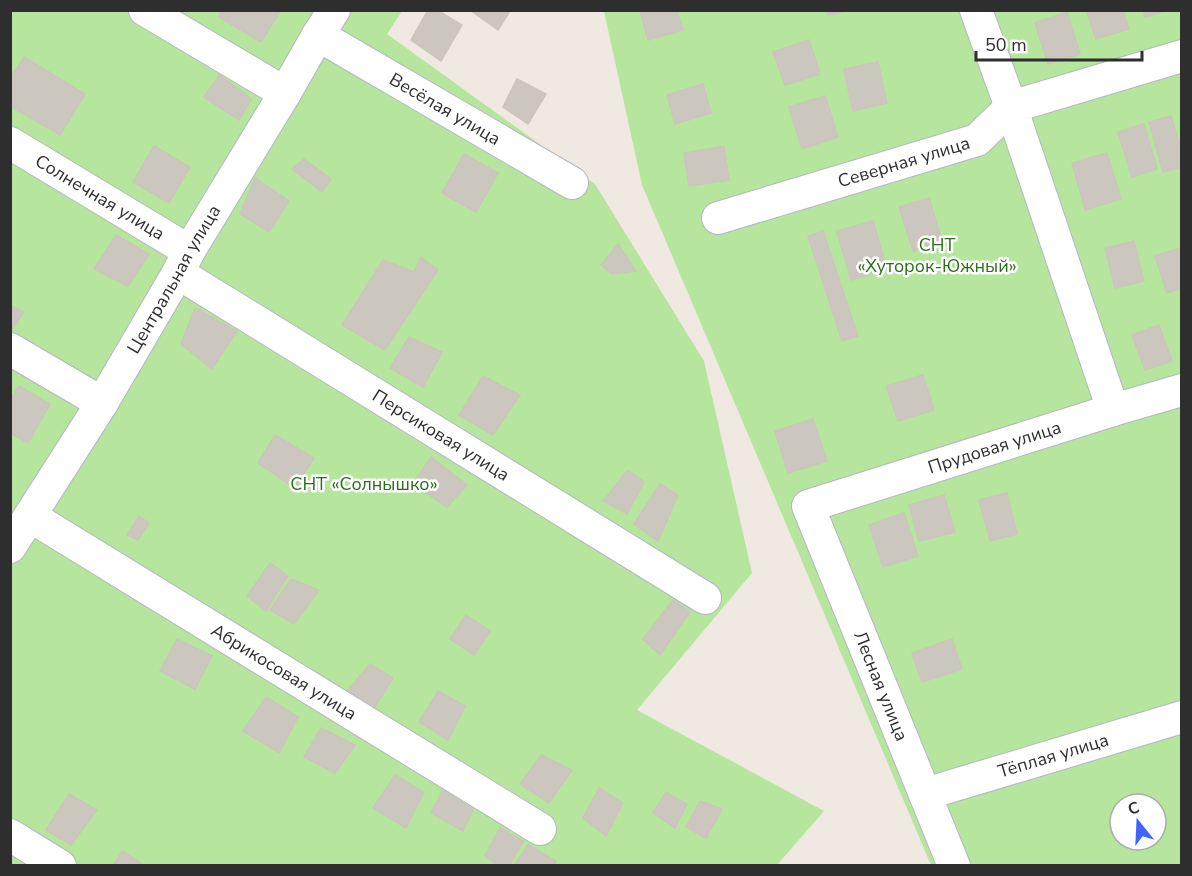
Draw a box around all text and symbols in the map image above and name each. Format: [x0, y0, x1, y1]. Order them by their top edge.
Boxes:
scale bar [976, 24, 1142, 62]
text: 50 m [985, 33, 1027, 57]
street label: Весёлая улица [385, 67, 505, 151]
street label: Северная улица [835, 131, 973, 193]
street label: Солнечная улица [31, 149, 169, 246]
street label: Центральная улица [122, 200, 226, 358]
park label: СНТ «Хуторок-Южный» [857, 233, 1017, 278]
street label: Персиковая улица [368, 384, 514, 487]
street label: Прудовая улица [925, 415, 1064, 480]
park label: СНТ «Солнышко» [290, 472, 438, 496]
street label: Абрикосовая улица [207, 618, 361, 726]
street label: Лесная улица [848, 628, 914, 744]
street label: Тёплая улица [995, 728, 1112, 783]
north arrow [1108, 792, 1168, 852]
text: С [1125, 797, 1142, 821]

